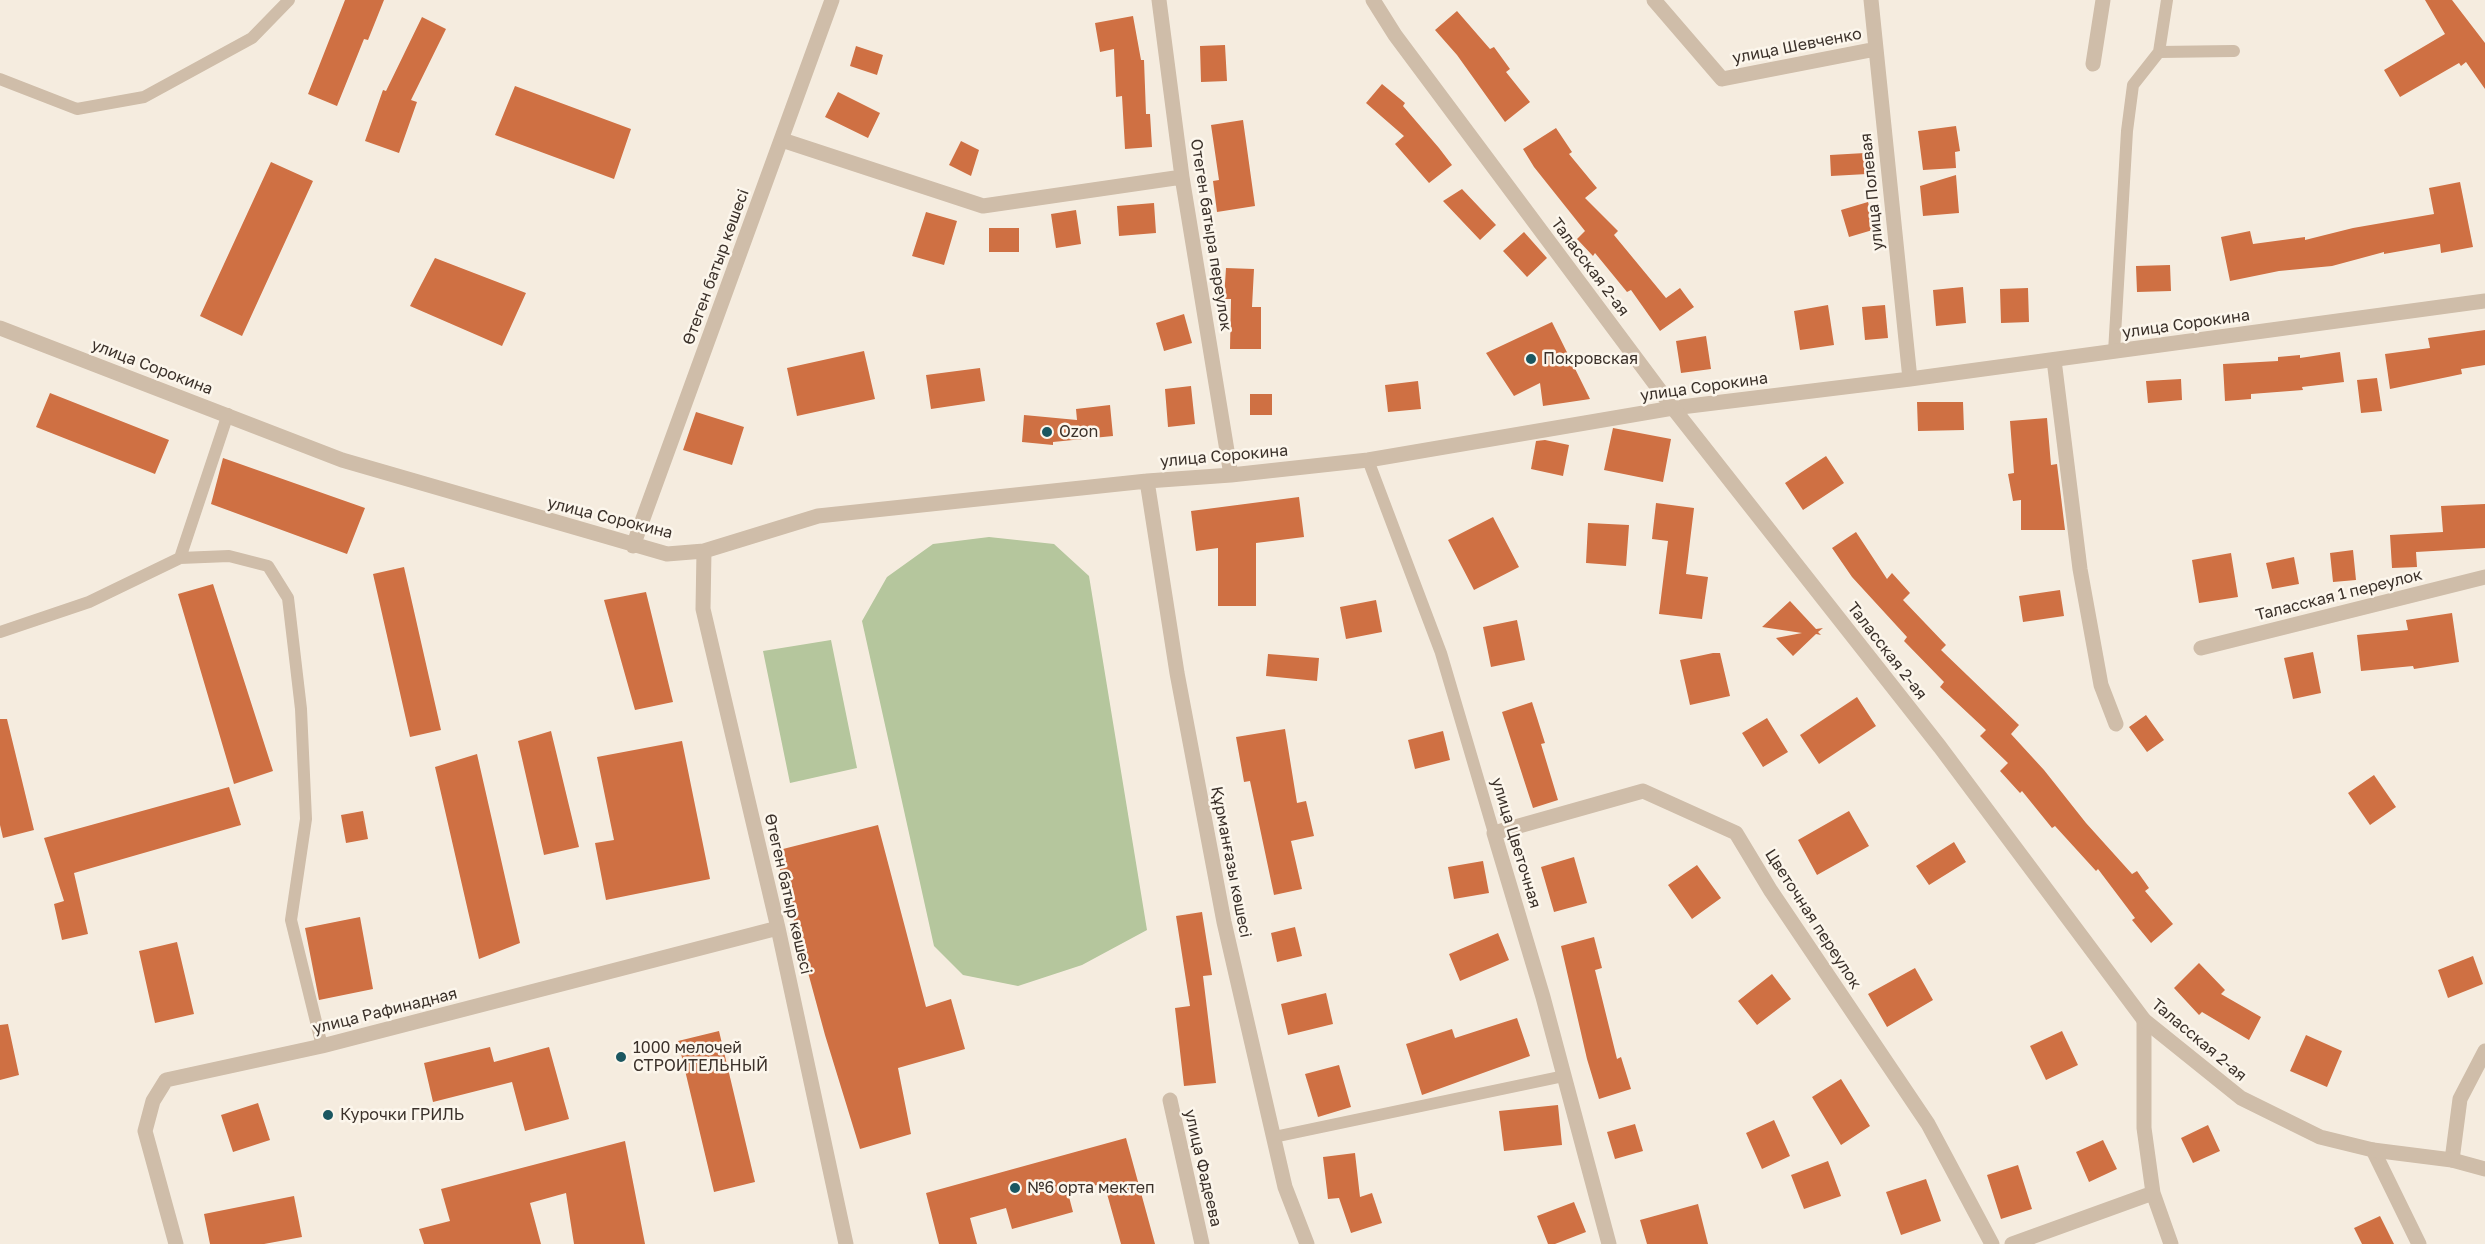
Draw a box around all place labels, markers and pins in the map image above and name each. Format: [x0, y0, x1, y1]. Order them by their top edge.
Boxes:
place label: Покровская [1543, 349, 1638, 369]
marker: Покровская [1524, 352, 1538, 366]
place label: Ozon [1059, 422, 1098, 442]
marker: Ozon [1040, 425, 1054, 439]
place label: 1000 мелочей СТРОИТЕЛЬНЫЙ [633, 1038, 768, 1076]
marker: 1000 мелочей СТРОИТЕЛЬНЫЙ [614, 1050, 628, 1064]
place label: Курочки ГРИЛЬ [340, 1105, 464, 1125]
marker: Курочки ГРИЛЬ [321, 1108, 335, 1122]
place label: №6 орта мектеп [1027, 1178, 1155, 1198]
marker: №6 орта мектеп [1008, 1181, 1022, 1195]

